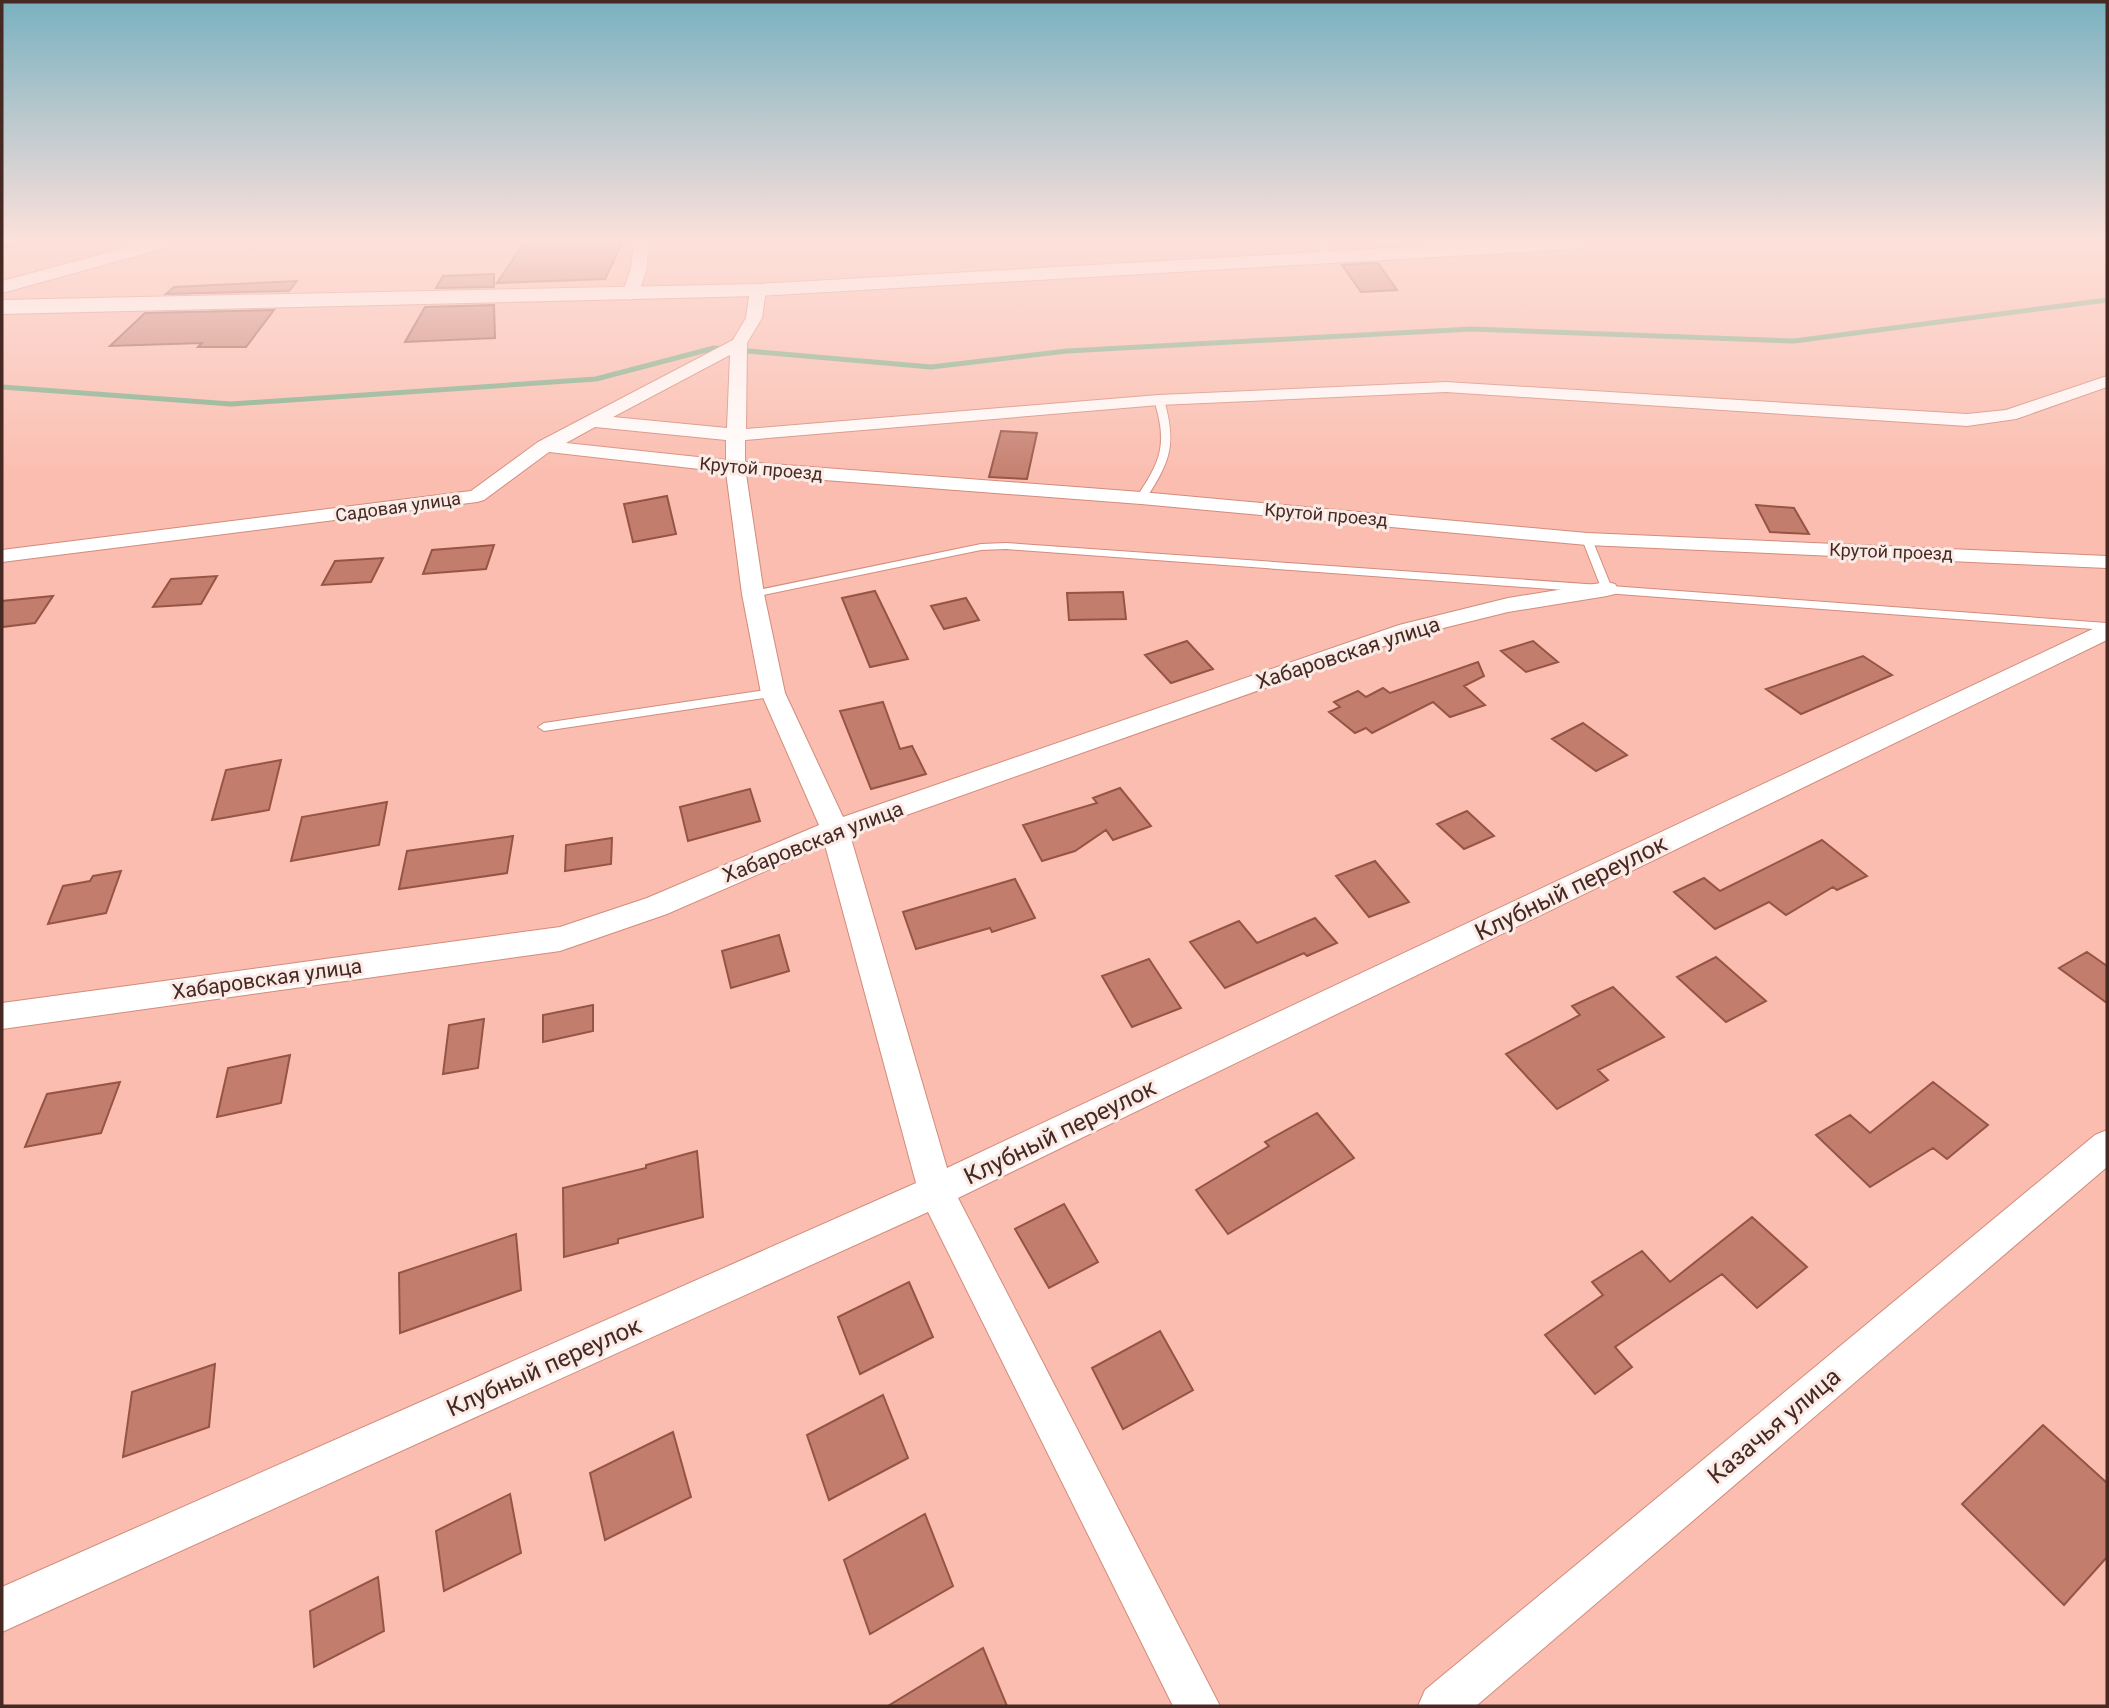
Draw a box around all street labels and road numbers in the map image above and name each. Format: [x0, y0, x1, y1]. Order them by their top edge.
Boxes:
street label: Крутой проезд [699, 453, 824, 484]
street label: Садовая улица [334, 487, 462, 526]
street label: Крутой проезд [1264, 499, 1389, 530]
street label: Крутой проезд [1829, 539, 1953, 564]
street label: Хабаровская улица [1253, 612, 1443, 694]
street label: Хабаровская улица [719, 796, 907, 888]
street label: Клубный переулок [1470, 829, 1672, 947]
street label: Хабаровская улица [170, 954, 364, 1004]
street label: Клубный переулок [959, 1073, 1161, 1191]
street label: Клубный переулок [442, 1311, 646, 1423]
street label: Казачья улица [1702, 1362, 1846, 1490]

